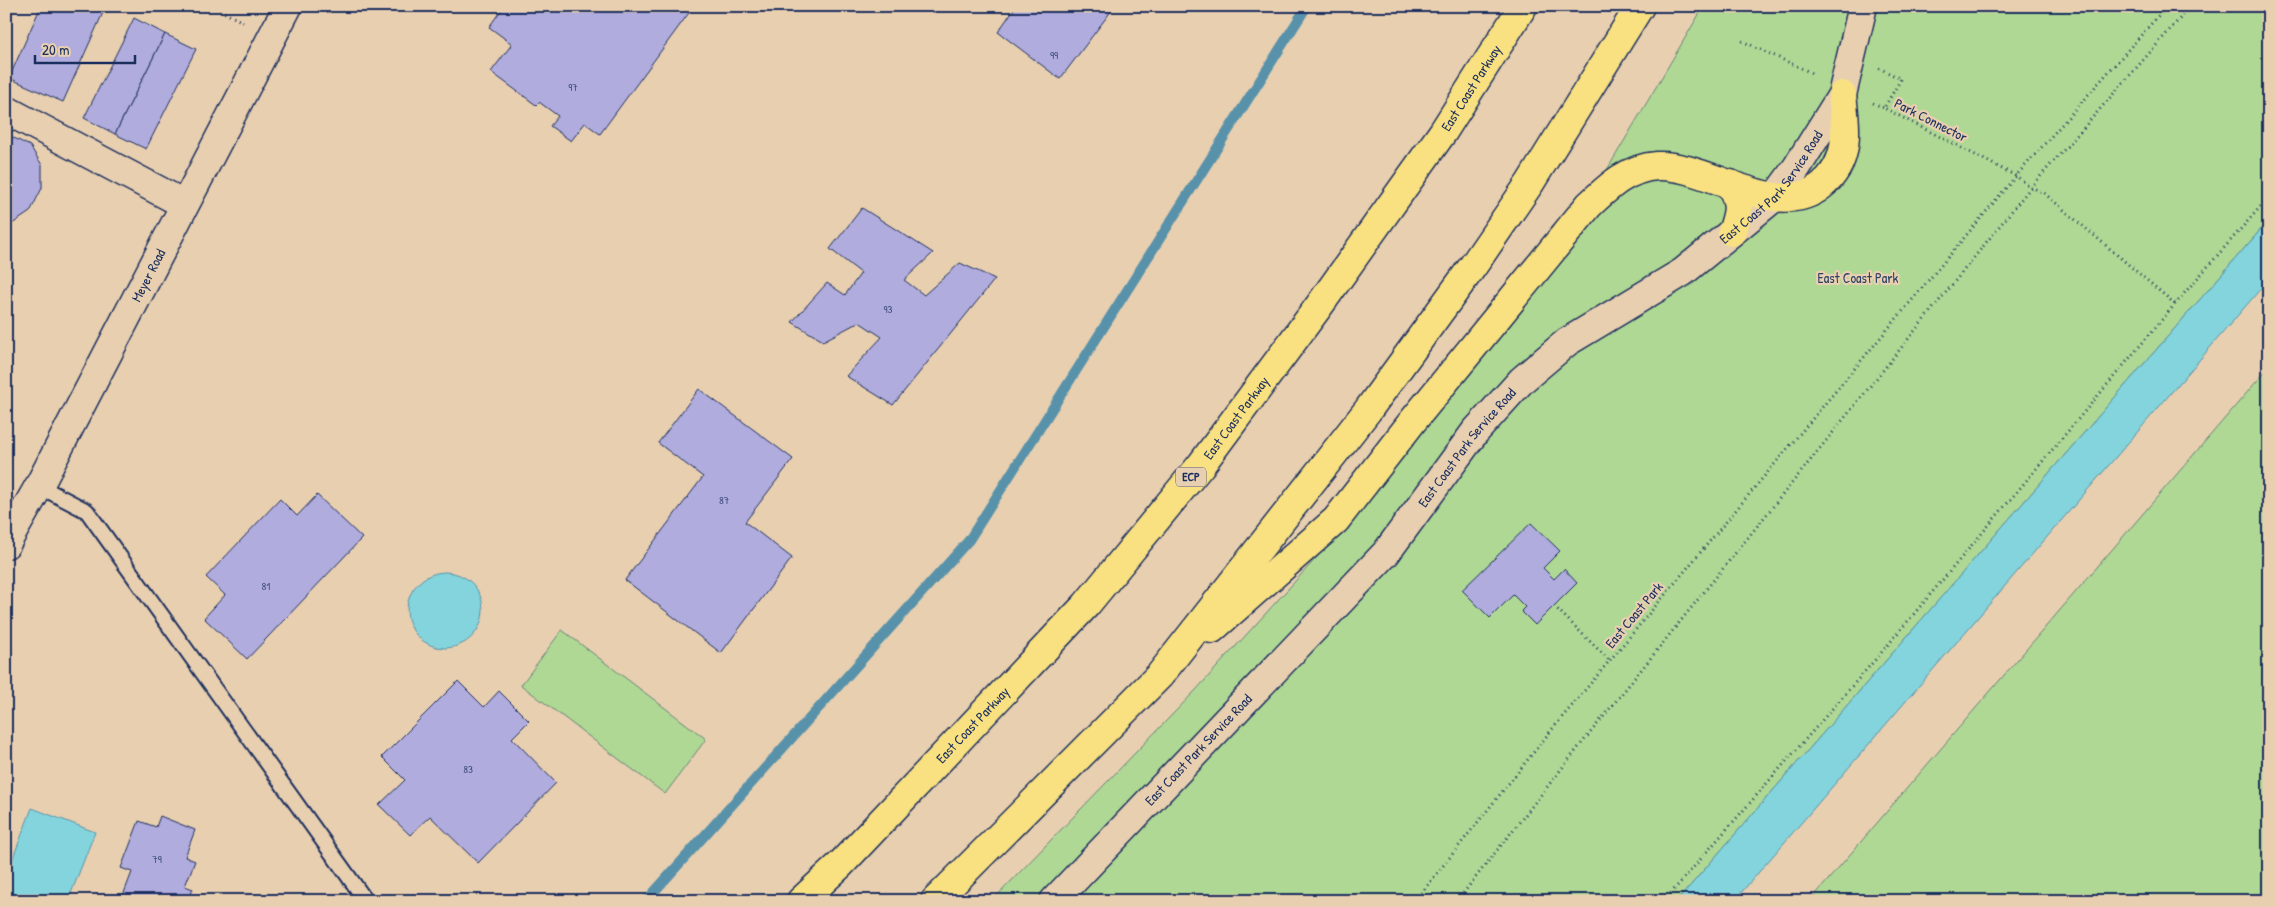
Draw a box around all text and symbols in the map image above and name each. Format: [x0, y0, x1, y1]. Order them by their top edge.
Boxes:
scale bar [35, 32, 135, 64]
text: 20 m [42, 39, 69, 60]
street label: East Coast Parkway [1436, 41, 1506, 135]
house number: 99 [1050, 48, 1058, 62]
house number: 97 [568, 80, 578, 94]
street label: Park Connector [1892, 93, 1971, 146]
street label: East Coast Park Service Road [1715, 126, 1827, 248]
street label: Meyer Road [126, 245, 170, 305]
park label: East Coast Park [1818, 268, 1899, 287]
house number: 93 [884, 302, 893, 316]
street label: East Coast Parkway [1199, 372, 1274, 463]
street label: East Coast Park Service Road [1413, 383, 1520, 511]
road number: ECP [1176, 468, 1206, 487]
house number: 87 [719, 493, 729, 507]
street label: East Coast Park [1600, 578, 1667, 652]
house number: 81 [262, 579, 270, 593]
street label: East Coast Parkway [931, 682, 1014, 767]
street label: East Coast Park Service Road [1140, 689, 1256, 809]
house number: 83 [463, 762, 473, 776]
house number: 79 [152, 852, 162, 866]

